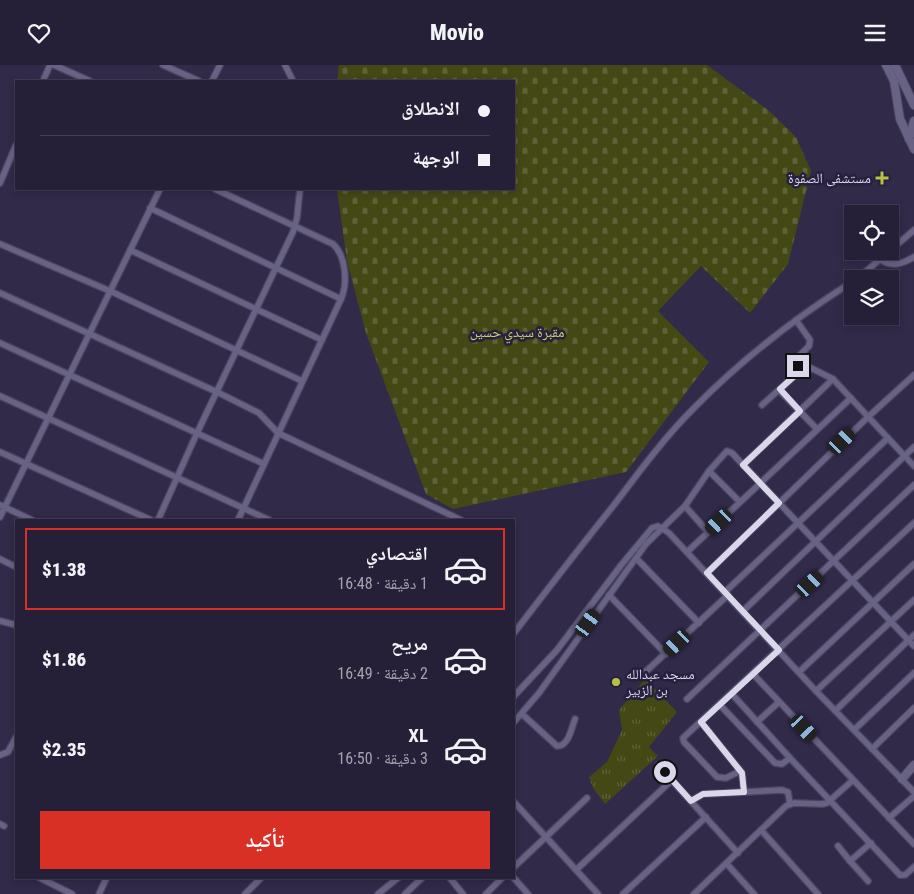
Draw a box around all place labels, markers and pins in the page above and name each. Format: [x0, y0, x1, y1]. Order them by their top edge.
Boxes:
place label: مستشفى الصفوة [788, 170, 871, 187]
marker: مستشفى الصفوة [875, 171, 889, 185]
place label: مسجد عبدالله بن الزبير [625, 666, 695, 699]
marker: مسجد عبدالله بن الزبير [610, 676, 622, 688]

